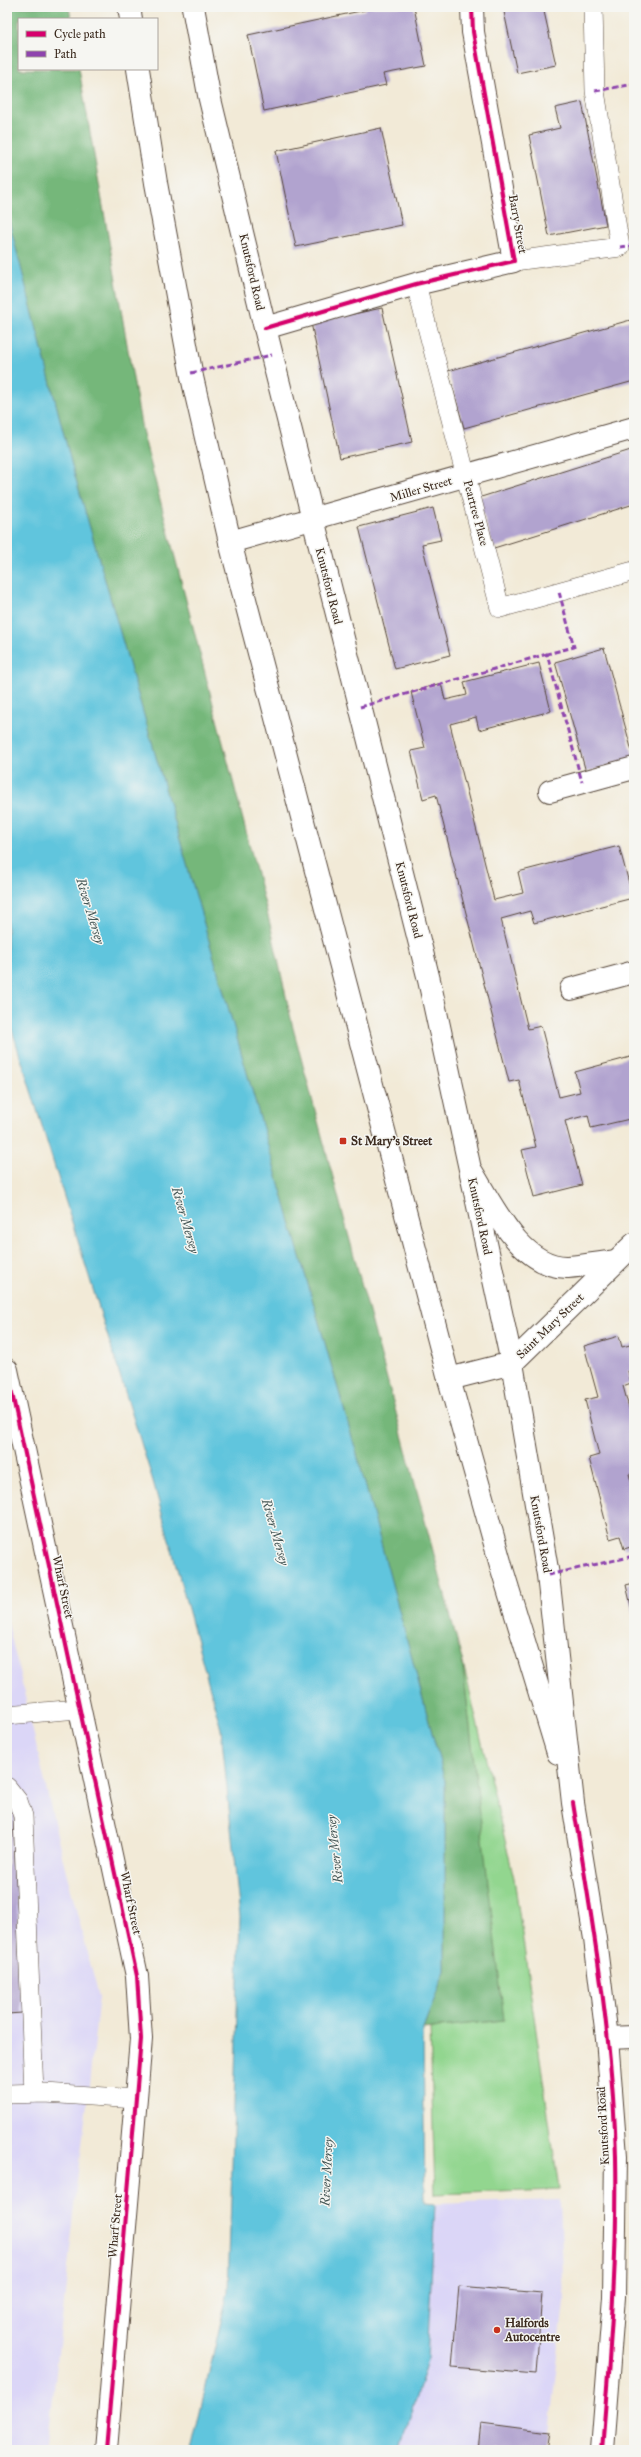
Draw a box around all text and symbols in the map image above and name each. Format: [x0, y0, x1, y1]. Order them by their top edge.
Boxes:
legend [18, 18, 158, 70]
text: Cycle path [54, 27, 106, 41]
text: Path [54, 47, 77, 61]
street label: Barry Street [506, 193, 530, 256]
street label: Knutsford Road [236, 232, 268, 312]
street label: Miller Street [388, 473, 454, 505]
street label: Peartree Place [460, 479, 492, 547]
street label: Knutsford Road [313, 546, 345, 626]
street label: Knutsford Road [393, 860, 425, 940]
water label: River Mersey [72, 875, 108, 947]
place label: St Mary's Street [351, 1134, 433, 1149]
marker: St Mary's Street [338, 1136, 348, 1146]
street label: Knutsford Road [465, 1176, 495, 1256]
water label: River Mersey [168, 1184, 202, 1256]
street label: Saint Mary Street [513, 1290, 587, 1362]
street label: Knutsford Road [527, 1494, 555, 1574]
water label: River Mersey [258, 1496, 292, 1568]
street label: Wharf Street [49, 1554, 77, 1621]
water label: River Mersey [323, 1813, 347, 1885]
street label: Wharf Street [117, 1870, 145, 1937]
street label: Knutsford Road [594, 2086, 612, 2166]
water label: River Mersey [317, 2136, 337, 2208]
street label: Wharf Street [105, 2193, 125, 2259]
place label: Halfords Autocentre [504, 2316, 560, 2344]
marker: Halfords Autocentre [492, 2325, 502, 2335]

